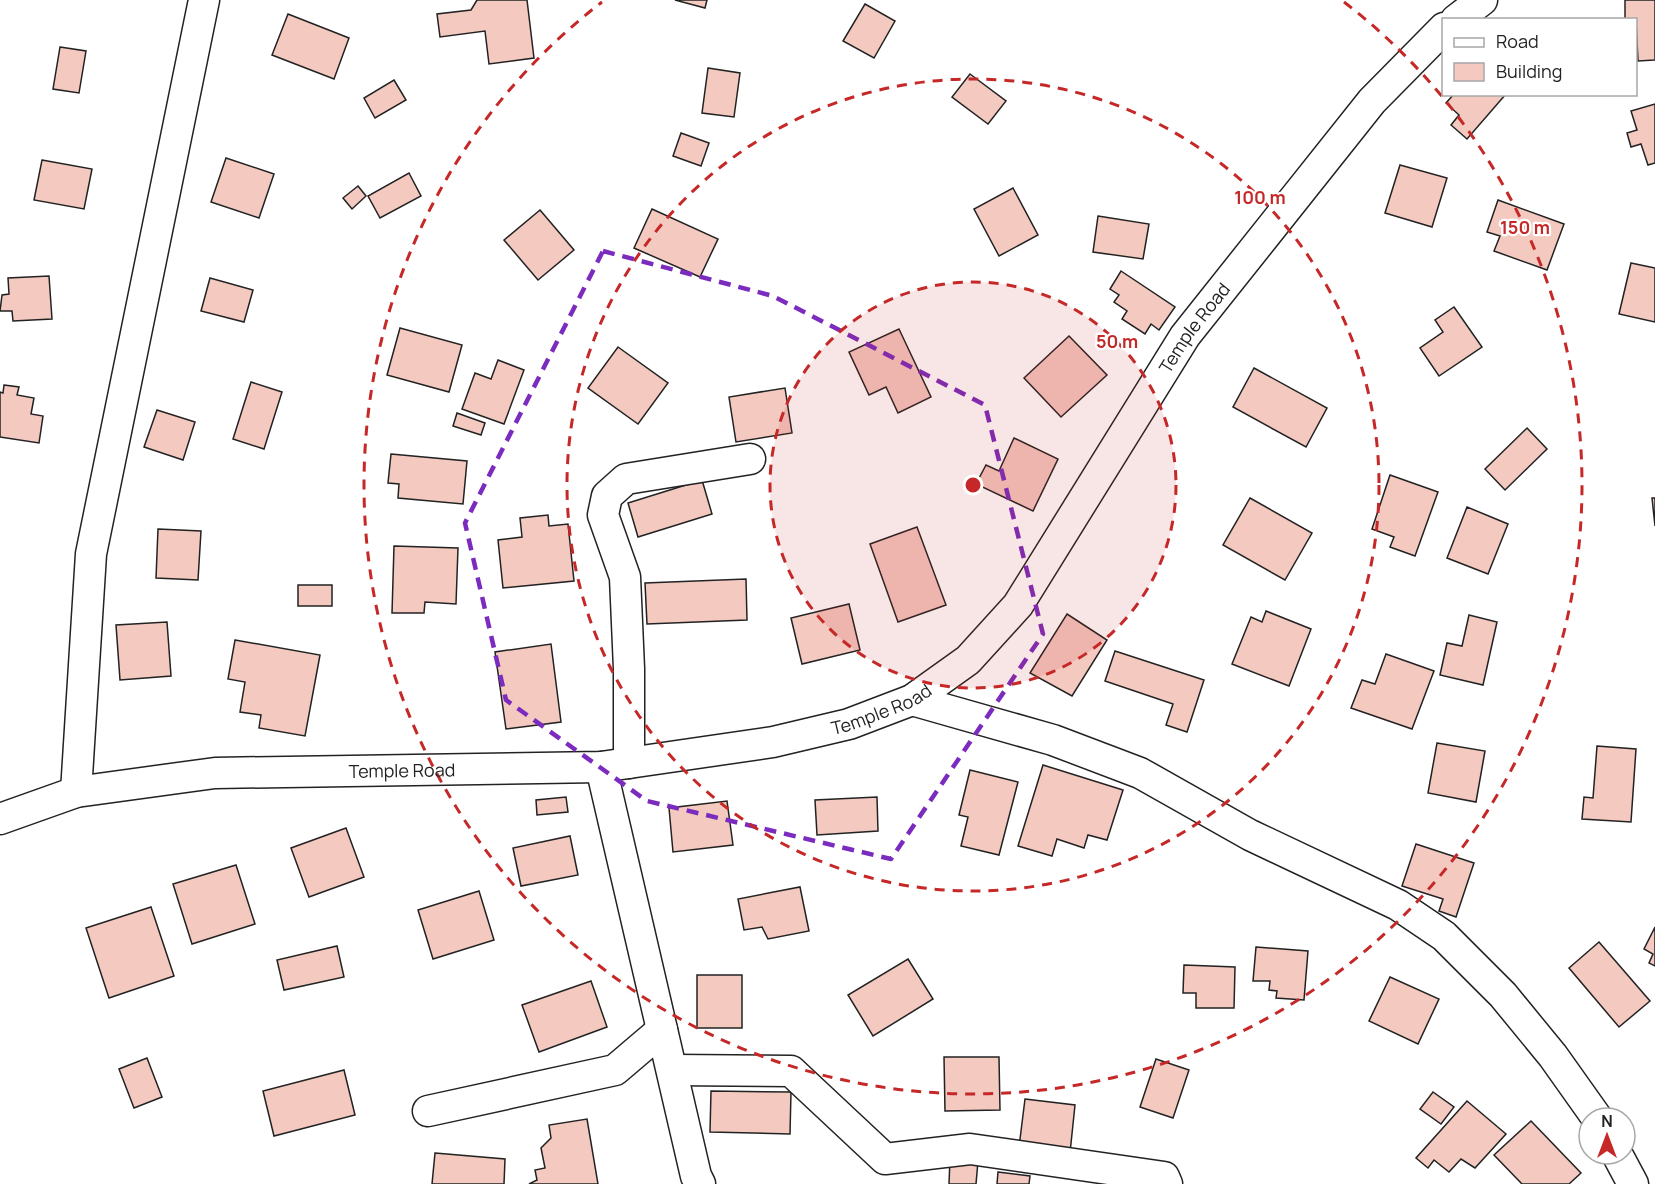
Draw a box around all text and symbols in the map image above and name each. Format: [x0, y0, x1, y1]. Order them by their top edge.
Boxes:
legend [1442, 18, 1637, 96]
text: Road [1496, 29, 1539, 53]
text: Building [1496, 59, 1562, 83]
text: 100 m [1234, 185, 1286, 209]
text: 150 m [1500, 215, 1550, 239]
street label: Temple Road [1153, 278, 1235, 377]
text: 50 m [1096, 329, 1138, 353]
centre of rings [963, 475, 983, 495]
street label: Temple Road [829, 678, 936, 740]
street label: Temple Road [349, 757, 455, 783]
north arrow [1577, 1106, 1637, 1166]
text: N [1601, 1110, 1613, 1132]

